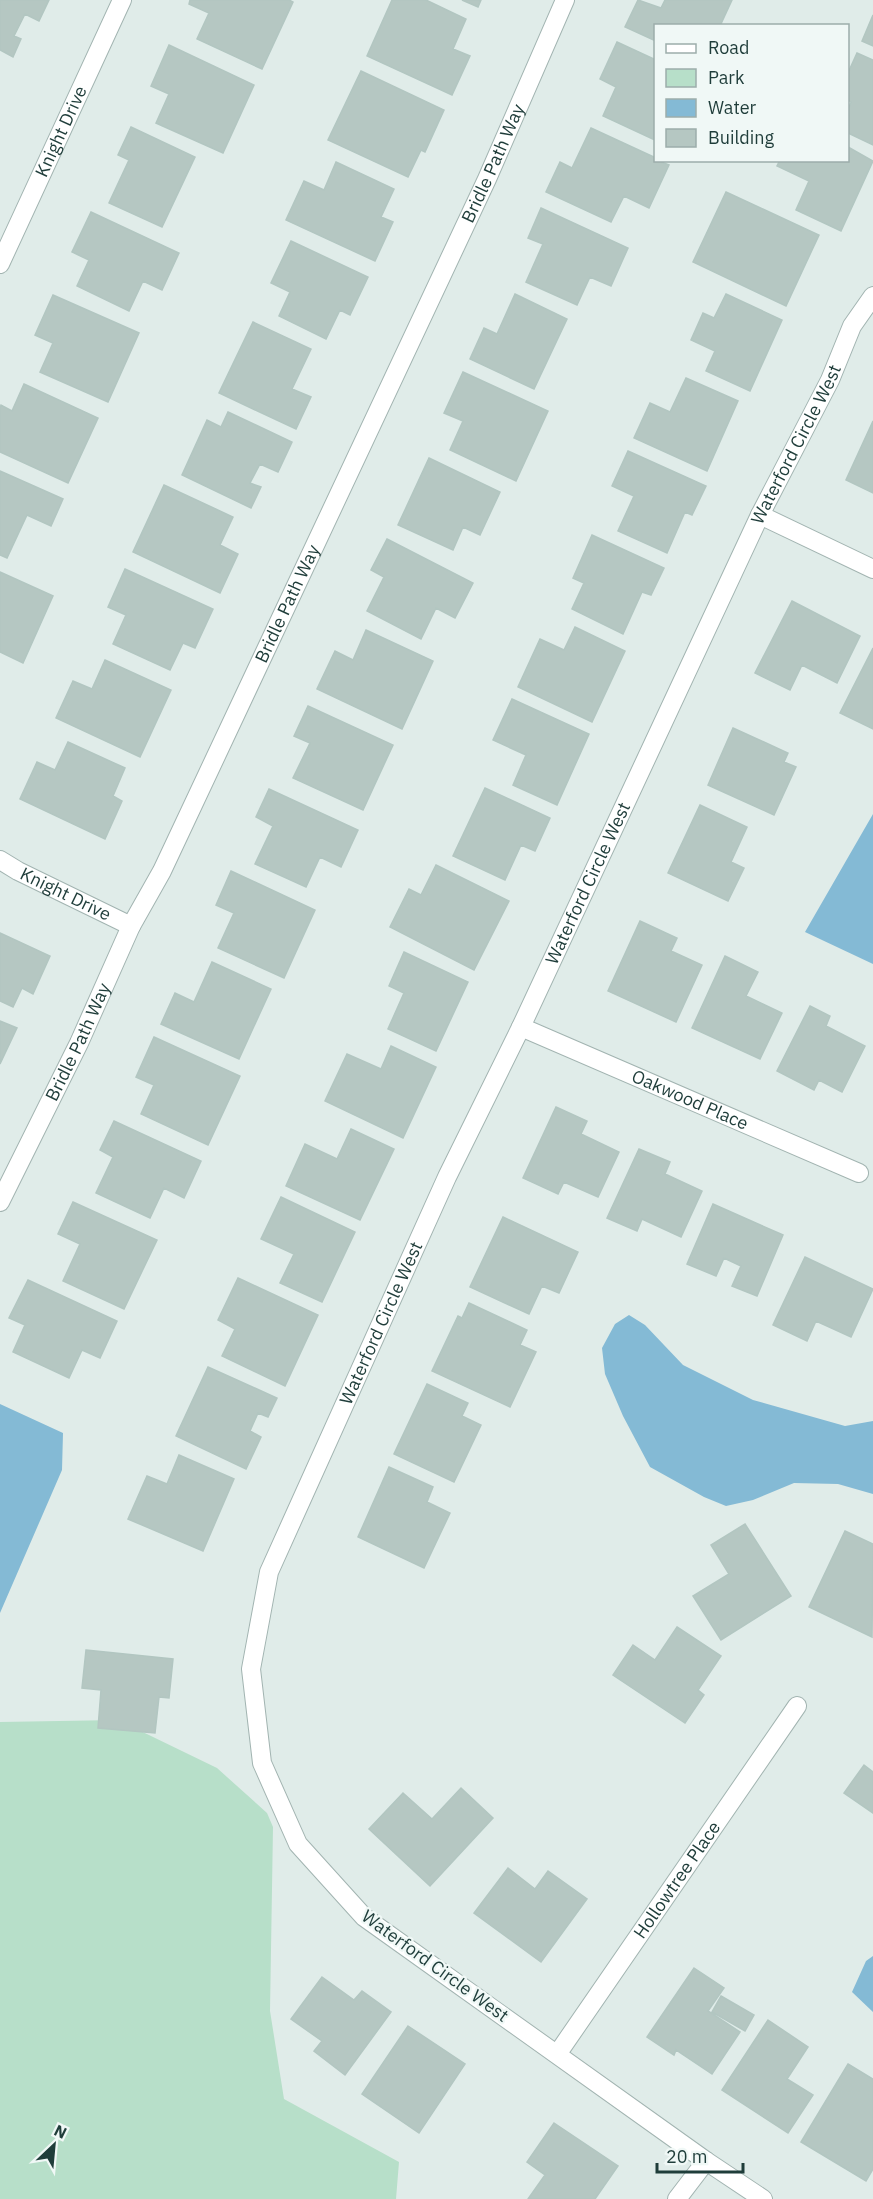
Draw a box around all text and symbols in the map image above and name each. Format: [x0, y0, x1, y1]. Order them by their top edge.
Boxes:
legend [654, 24, 849, 162]
text: Road [708, 36, 749, 59]
text: Park [708, 66, 745, 89]
street label: Knight Drive [30, 82, 92, 181]
text: Water [708, 96, 757, 119]
street label: Bridle Path Way [456, 100, 529, 226]
text: Building [708, 126, 775, 149]
street label: Waterford Circle West [745, 361, 846, 528]
street label: Bridle Path Way [249, 541, 325, 666]
street label: Waterford Circle West [540, 798, 635, 968]
street label: Knight Drive [17, 862, 115, 926]
street label: Bridle Path Way [40, 979, 115, 1105]
street label: Oakwood Place [628, 1064, 752, 1135]
street label: Waterford Circle West [334, 1238, 427, 1408]
street label: Hollowtree Place [628, 1817, 725, 1943]
street label: Waterford Circle West [357, 1905, 513, 2027]
north arrow [24, 2115, 84, 2175]
text: N [51, 2120, 70, 2143]
scale bar [657, 2136, 742, 2174]
text: 20 m [666, 2145, 708, 2168]

